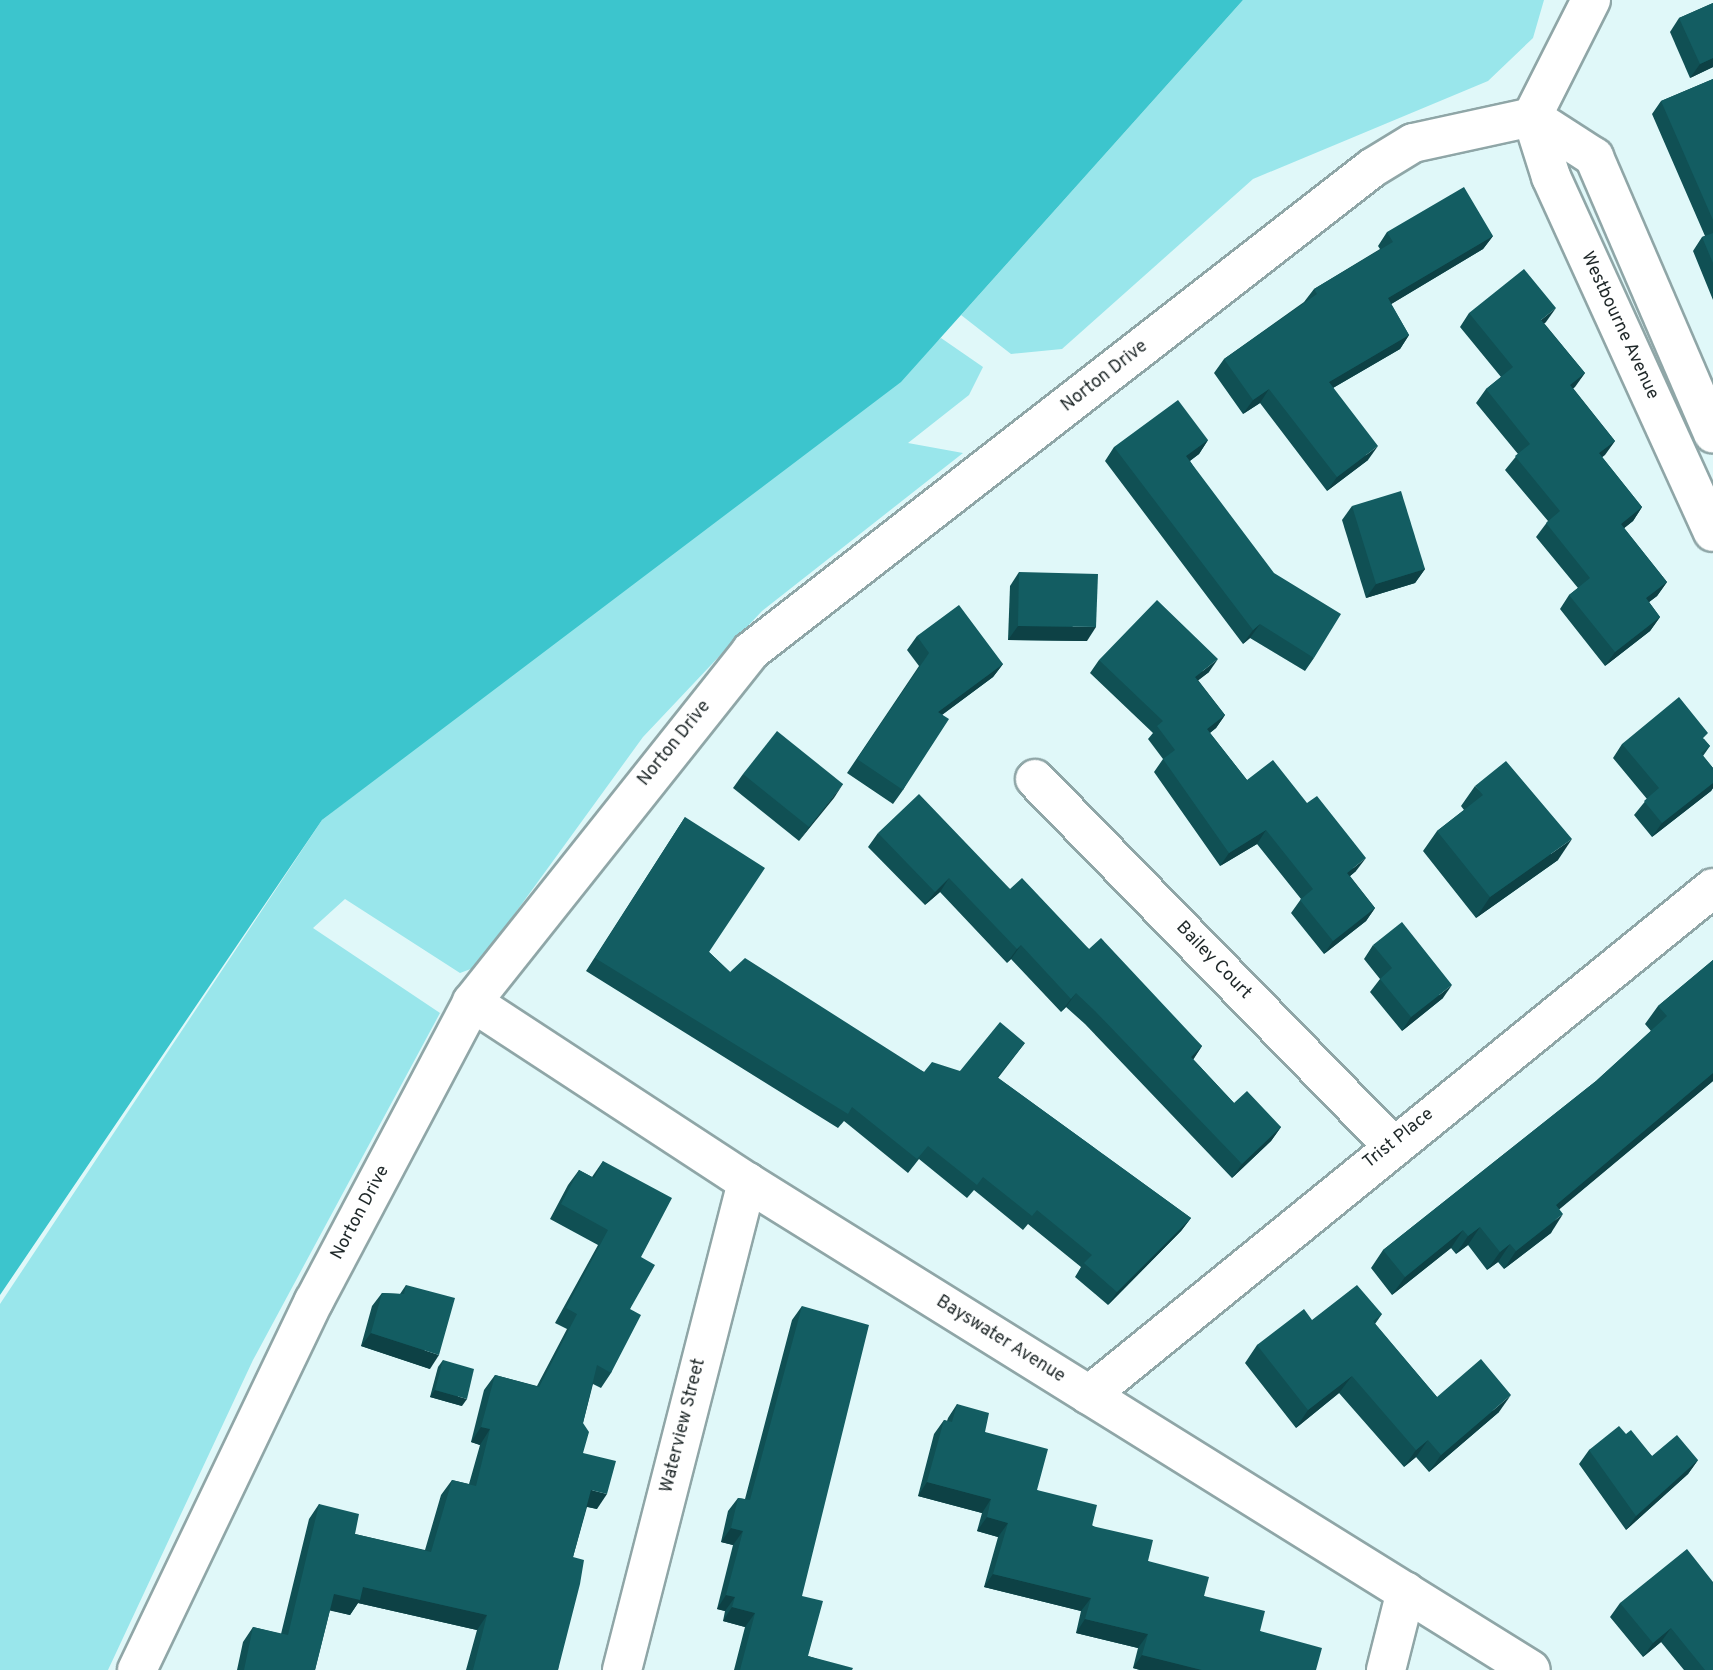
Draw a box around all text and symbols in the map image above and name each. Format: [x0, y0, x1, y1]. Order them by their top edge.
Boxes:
street label: Westbourne Avenue [1575, 248, 1663, 404]
street label: Norton Drive [1058, 337, 1152, 417]
street label: Norton Drive [634, 697, 716, 791]
street label: Bailey Court [1171, 918, 1255, 1004]
street label: Trist Place [1359, 1104, 1439, 1174]
street label: Norton Drive [327, 1162, 395, 1264]
street label: Bayswater Avenue [931, 1291, 1069, 1389]
street label: Waterview Street [657, 1357, 711, 1495]

